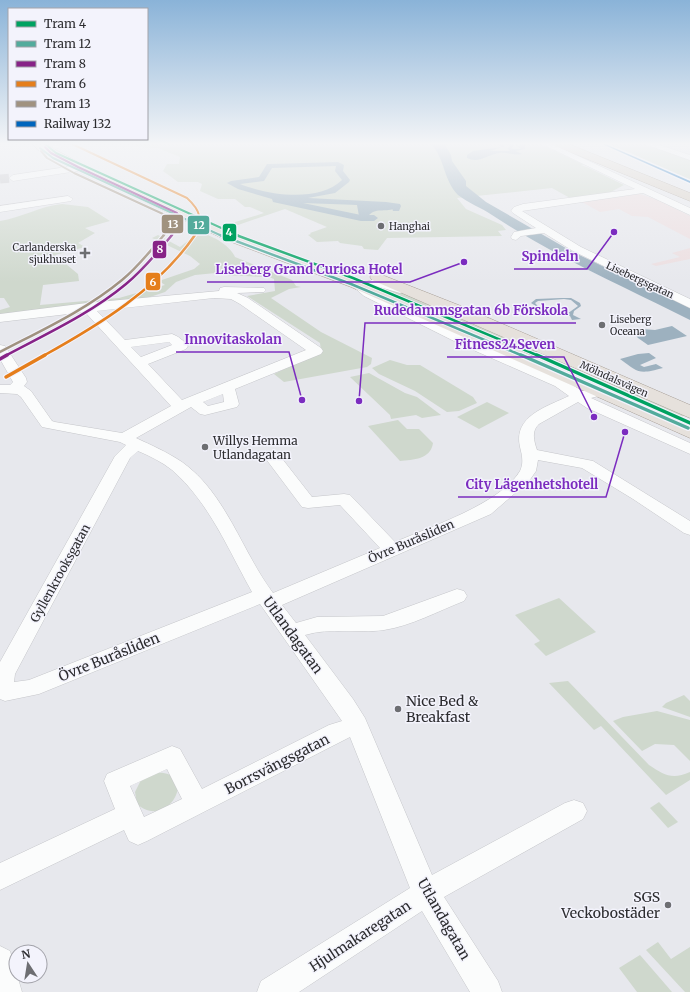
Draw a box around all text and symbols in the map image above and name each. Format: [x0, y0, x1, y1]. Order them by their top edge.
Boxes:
legend [8, 8, 148, 140]
text: Tram 4 [44, 16, 87, 31]
text: Tram 12 [44, 36, 91, 51]
text: Tram 8 [44, 56, 86, 71]
text: Tram 6 [44, 76, 86, 91]
text: Tram 13 [44, 96, 91, 111]
text: Railway 132 [44, 116, 111, 131]
line badge: 13 [161, 214, 184, 234]
line badge: 12 [187, 215, 210, 235]
text: 13 [167, 217, 179, 231]
text: 12 [193, 218, 205, 232]
place label: Hanghai [389, 220, 430, 233]
marker: Hanghai [376, 221, 386, 231]
line badge: 4 [222, 223, 237, 242]
text: 4 [226, 225, 233, 239]
line badge: 8 [152, 240, 167, 259]
place label: Carlanderska sjukhuset [13, 241, 77, 266]
text: 8 [157, 242, 164, 256]
callout: Spindeln [514, 244, 587, 269]
marker: Carlanderska sjukhuset [79, 247, 91, 259]
text: Spindeln [521, 248, 579, 265]
callout: Liseberg Grand Curiosa Hotel [207, 257, 410, 282]
street label: Lisebergsgatan [604, 259, 676, 302]
text: Liseberg Grand Curiosa Hotel [215, 261, 403, 278]
line badge: 6 [145, 272, 161, 291]
text: 6 [150, 275, 157, 289]
callout: Rudedammsgatan 6b Förskola [365, 298, 576, 323]
text: Rudedammsgatan 6b Förskola [374, 302, 568, 319]
place label: Liseberg Oceana [610, 313, 651, 338]
marker: Liseberg Oceana [597, 320, 607, 330]
callout: Innovitaskolan [176, 327, 289, 352]
text: Innovitaskolan [184, 331, 282, 348]
callout: Fitness24Seven [447, 332, 564, 357]
text: Fitness24Seven [455, 336, 556, 353]
street label: Mölndalsvägen [578, 358, 651, 400]
place label: Willys Hemma Utlandagatan [212, 433, 298, 462]
marker: Willys Hemma Utlandagatan [200, 442, 210, 452]
callout: City Lägenhetshotell [458, 472, 606, 497]
text: City Lägenhetshotell [466, 476, 598, 493]
street label: Övre Buråsliden [366, 516, 456, 566]
street label: Gyllenkrooksgatan [27, 521, 93, 625]
street label: Utlandagatan [259, 593, 327, 677]
street label: Övre Buråsliden [56, 629, 162, 685]
place label: Nice Bed & Breakfast [406, 692, 479, 726]
marker: Nice Bed & Breakfast [393, 704, 403, 714]
street label: Borrsvängsgatan [222, 730, 332, 798]
street label: Utlandagatan [413, 875, 475, 963]
place label: SGS Veckobostäder [560, 888, 660, 922]
street label: Hjulmakaregatan [306, 896, 414, 976]
marker: SGS Veckobostäder [663, 900, 673, 910]
north arrow [8, 944, 48, 984]
text: N [20, 946, 32, 962]

